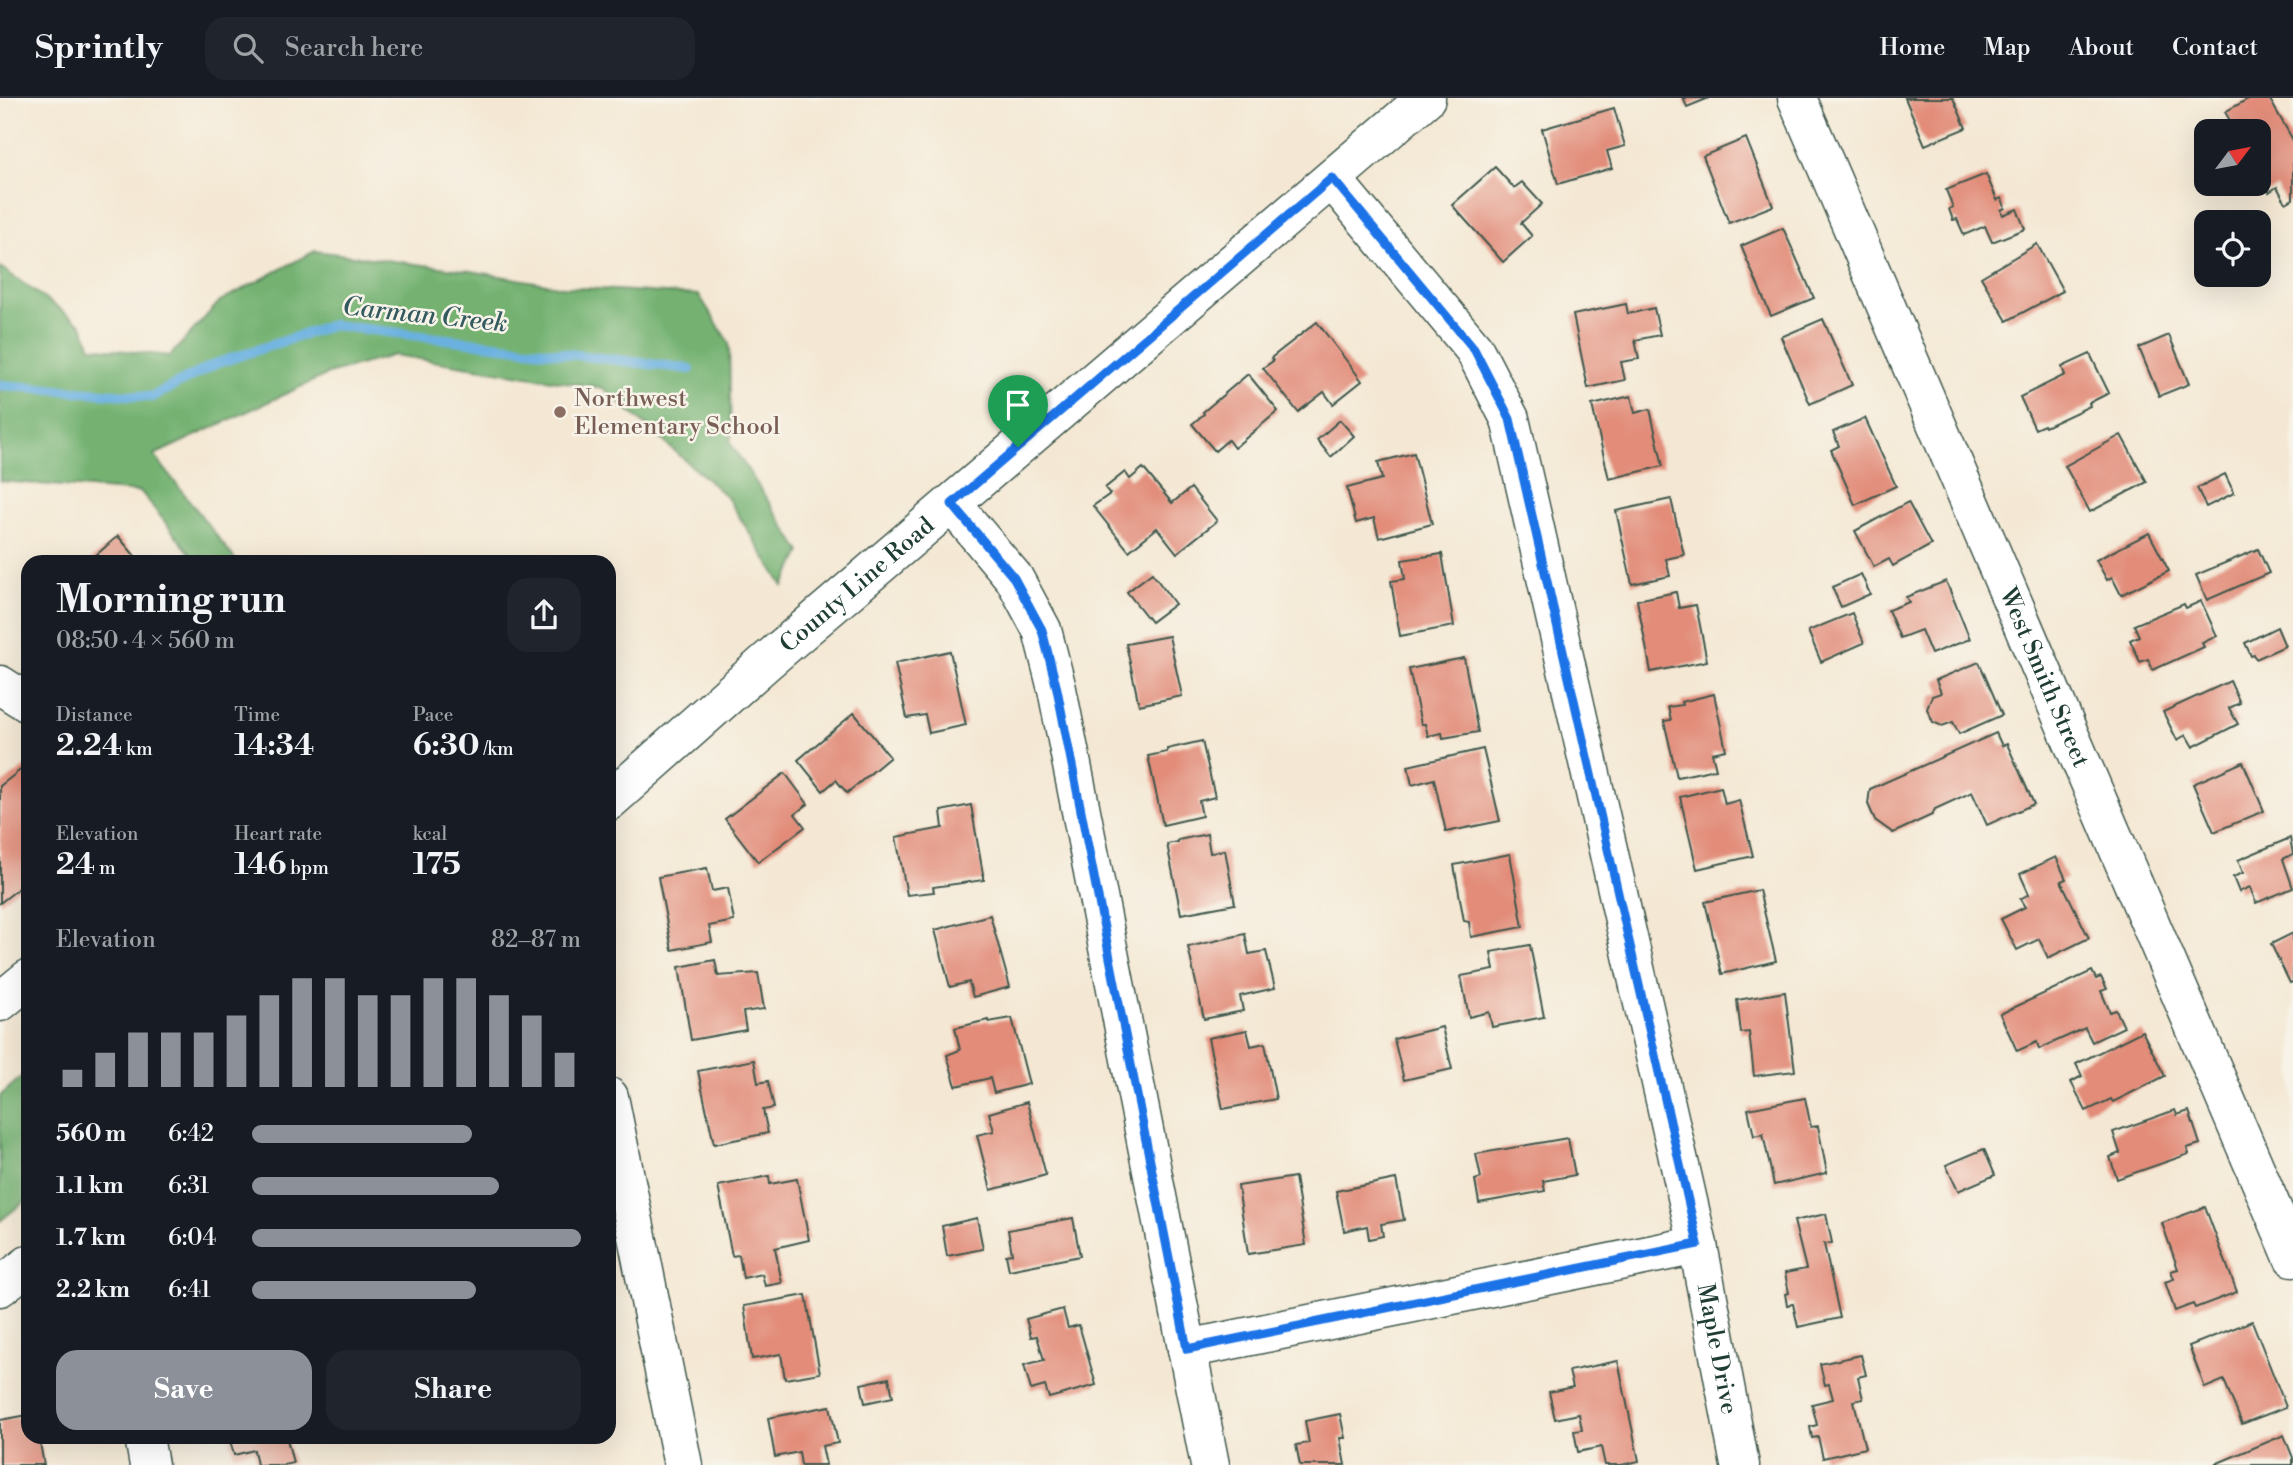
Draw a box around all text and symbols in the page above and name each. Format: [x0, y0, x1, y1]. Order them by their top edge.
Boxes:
search box [205, 17, 695, 80]
text: Sprintly [35, 28, 163, 69]
icon: search [229, 29, 267, 67]
text: Search here [285, 32, 423, 64]
text: Home [1880, 33, 1945, 63]
text: Map [1983, 33, 2031, 63]
text: About [2069, 33, 2134, 63]
text: Contact [2172, 33, 2258, 63]
north arrow [2194, 119, 2272, 196]
map controls [2194, 119, 2271, 287]
button: locate [2194, 210, 2271, 287]
water label: Carman Creek [341, 290, 509, 340]
pin [988, 375, 1048, 447]
place label: Northwest Elementary School [574, 384, 780, 442]
icon: arrive [999, 386, 1037, 424]
marker: Northwest Elementary School [552, 404, 568, 420]
street label: County Line Road [774, 511, 941, 660]
text: Morning run [56, 577, 286, 624]
button: share [507, 578, 581, 652]
street label: West Smith Street [1992, 582, 2096, 772]
text: 08:50 · 4 × 560 m [56, 627, 235, 655]
text: Distance [56, 703, 133, 727]
text: Time [234, 703, 280, 727]
text: Pace [413, 703, 453, 727]
text: 2.24 [56, 727, 122, 765]
text: 14:34 [234, 727, 314, 765]
text: 6:30 [413, 727, 480, 765]
text: km [122, 737, 153, 761]
text: /km [480, 737, 514, 761]
text: Elevation [56, 822, 138, 846]
text: Heart rate [234, 822, 322, 846]
text: kcal [413, 822, 447, 846]
text: 24 [56, 846, 95, 884]
text: 146 [234, 846, 286, 884]
text: 175 [413, 846, 461, 884]
text: m [95, 856, 116, 880]
text: bpm [286, 856, 329, 880]
text: Elevation [56, 926, 156, 954]
text: 82–87 m [491, 926, 581, 954]
text: 560 m [56, 1120, 126, 1148]
text: 6:42 [168, 1120, 214, 1148]
text: 1.1 km [56, 1172, 124, 1200]
text: 6:31 [168, 1172, 209, 1200]
text: 1.7 km [56, 1224, 126, 1252]
text: 6:04 [168, 1224, 216, 1252]
text: 2.2 km [56, 1276, 130, 1304]
text: 6:41 [168, 1276, 211, 1304]
street label: Maple Drive [1690, 1281, 1744, 1417]
button: Save [56, 1350, 312, 1430]
button: Share [326, 1350, 581, 1430]

